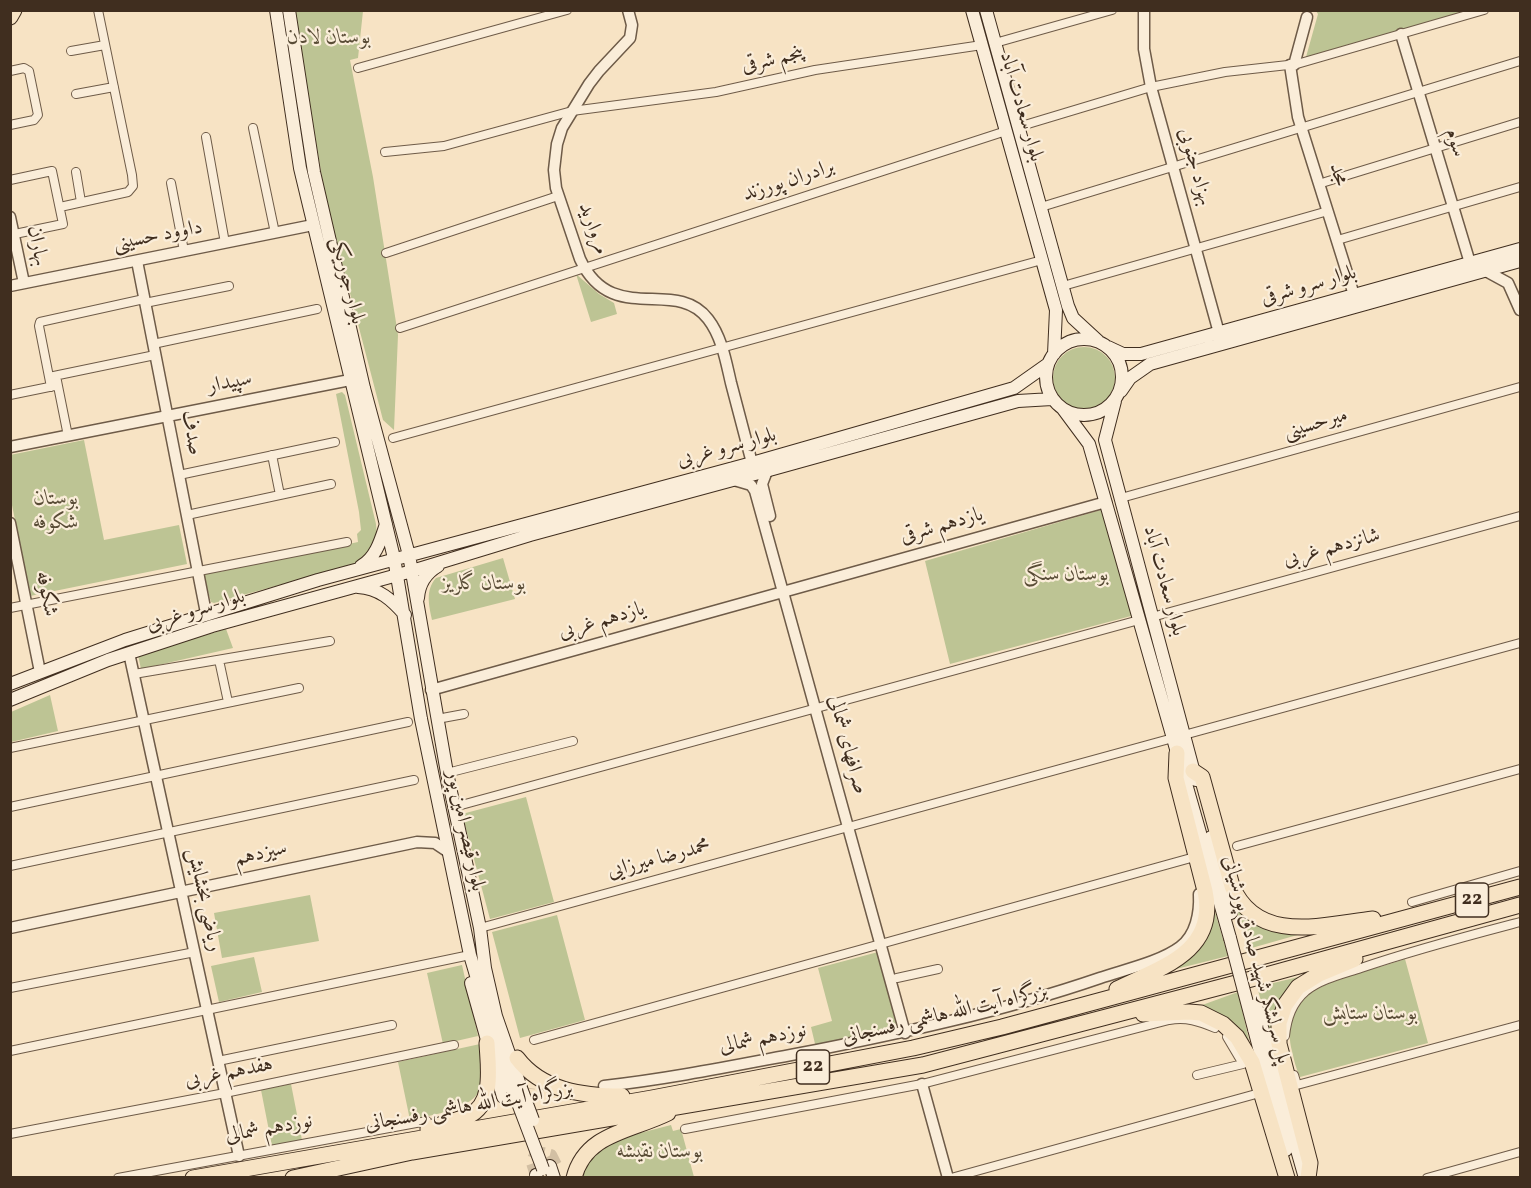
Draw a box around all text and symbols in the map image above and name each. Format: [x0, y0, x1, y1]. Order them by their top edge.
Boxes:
park label: بوستان لادن [287, 26, 371, 52]
street label: پنجم شرقی [739, 42, 807, 80]
street label: بلوار سعادت آباد [992, 49, 1048, 165]
street label: بهزاد جنوبی [1171, 125, 1217, 209]
street label: سوم [1438, 126, 1470, 160]
street label: برادران پورزند [740, 155, 838, 209]
street label: مجد [1322, 161, 1352, 189]
street label: مروارید [571, 199, 613, 259]
street label: داوود حسینی [111, 216, 205, 258]
street label: بهاران [20, 224, 52, 268]
street label: بلوار جوریکی [323, 235, 369, 327]
street label: بلوار سرو شرقی [1258, 261, 1360, 313]
street label: سپیدار [206, 367, 254, 401]
street label: میرحسینی [1281, 404, 1351, 446]
street label: صدف [173, 408, 207, 458]
street label: بلوار سرو غربی [675, 424, 779, 474]
park label: بوستان شکوفه [33, 487, 79, 537]
street label: یازدهم شرقی [898, 503, 986, 551]
street label: بلوار سعادت آباد [1136, 523, 1190, 639]
street label: شانزدهم غربی [1281, 524, 1383, 574]
park label: بوستان سنگی [1023, 563, 1109, 589]
street label: شکوفه [28, 569, 62, 619]
park label: بوستان گلریز [442, 572, 526, 598]
street label: بلوار سرو غربی [144, 585, 248, 639]
street label: یازدهم غربی [556, 598, 648, 646]
street label: صرافهای شمالی [821, 693, 871, 797]
street label: بلوار قیصر امین پور [439, 768, 489, 894]
street label: محمدرضا میرزایی [605, 834, 713, 886]
street label: سیزدهم [232, 837, 290, 873]
street label: ریاضی بخشایش [180, 846, 226, 954]
street label: پل سرلشکر شهید صادق پورشیانی [1215, 853, 1295, 1067]
road number: 22 [1456, 883, 1488, 917]
street label: بزرگراه آیت الله هاشمی رفسنجانی [840, 980, 1050, 1052]
park label: بوستان ستایش [1322, 1002, 1418, 1028]
street label: نوزدهم شمالی [717, 1019, 809, 1061]
road number: 22 [796, 1050, 830, 1084]
street label: هفدهم غربی [183, 1053, 275, 1095]
street label: بزرگراه آیت الله هاشمی رفسنجانی [363, 1077, 575, 1139]
street label: نوزدهم شمالی [223, 1110, 315, 1150]
park label: بوستان نقیشه [617, 1140, 703, 1166]

